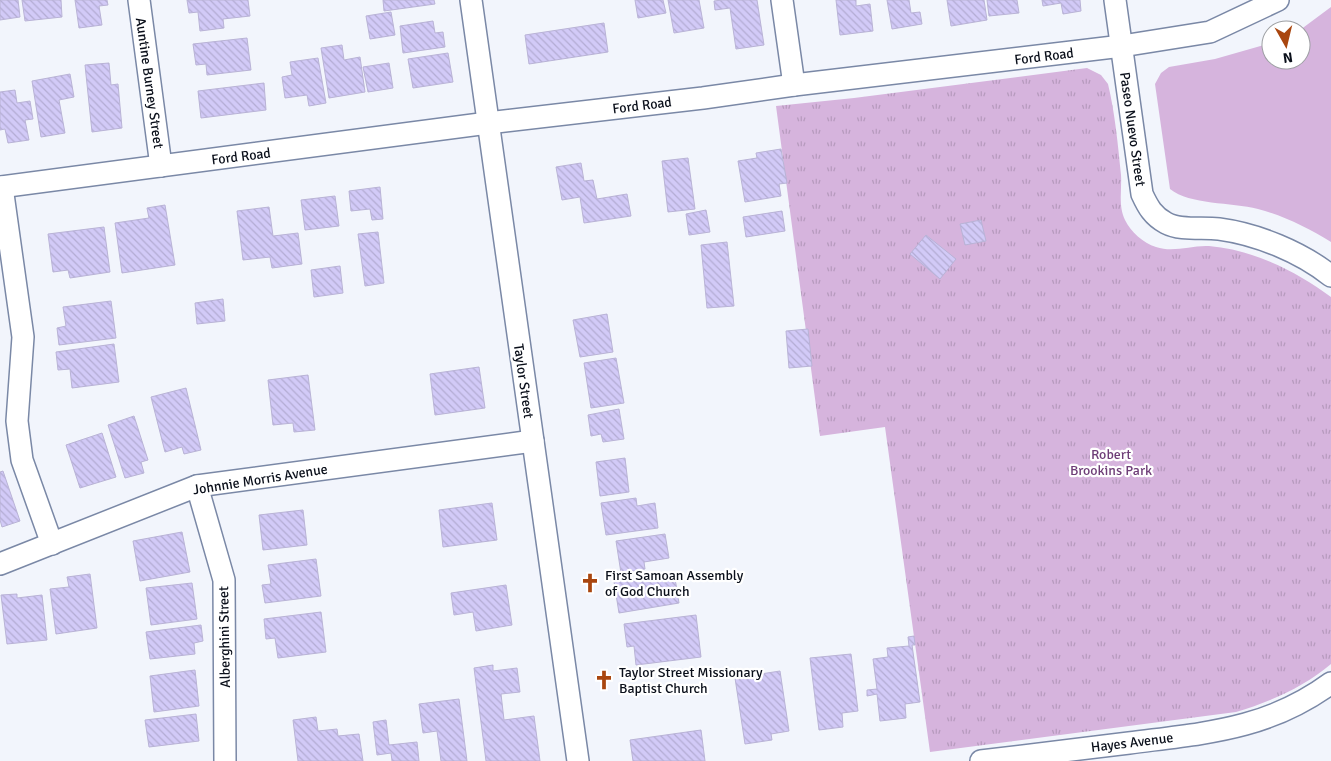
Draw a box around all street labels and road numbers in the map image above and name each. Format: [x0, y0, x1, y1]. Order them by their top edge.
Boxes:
street label: Auntine Burney Street [132, 16, 167, 150]
street label: Ford Road [1013, 44, 1075, 69]
street label: Paseo Nuevo Street [1116, 71, 1149, 187]
street label: Ford Road [611, 93, 673, 118]
street label: Ford Road [210, 144, 272, 169]
street label: Taylor Street [510, 343, 537, 420]
street label: Johnnie Morris Avenue [191, 460, 329, 499]
street label: Alberghini Street [215, 586, 234, 688]
street label: Hayes Avenue [1090, 729, 1174, 756]

